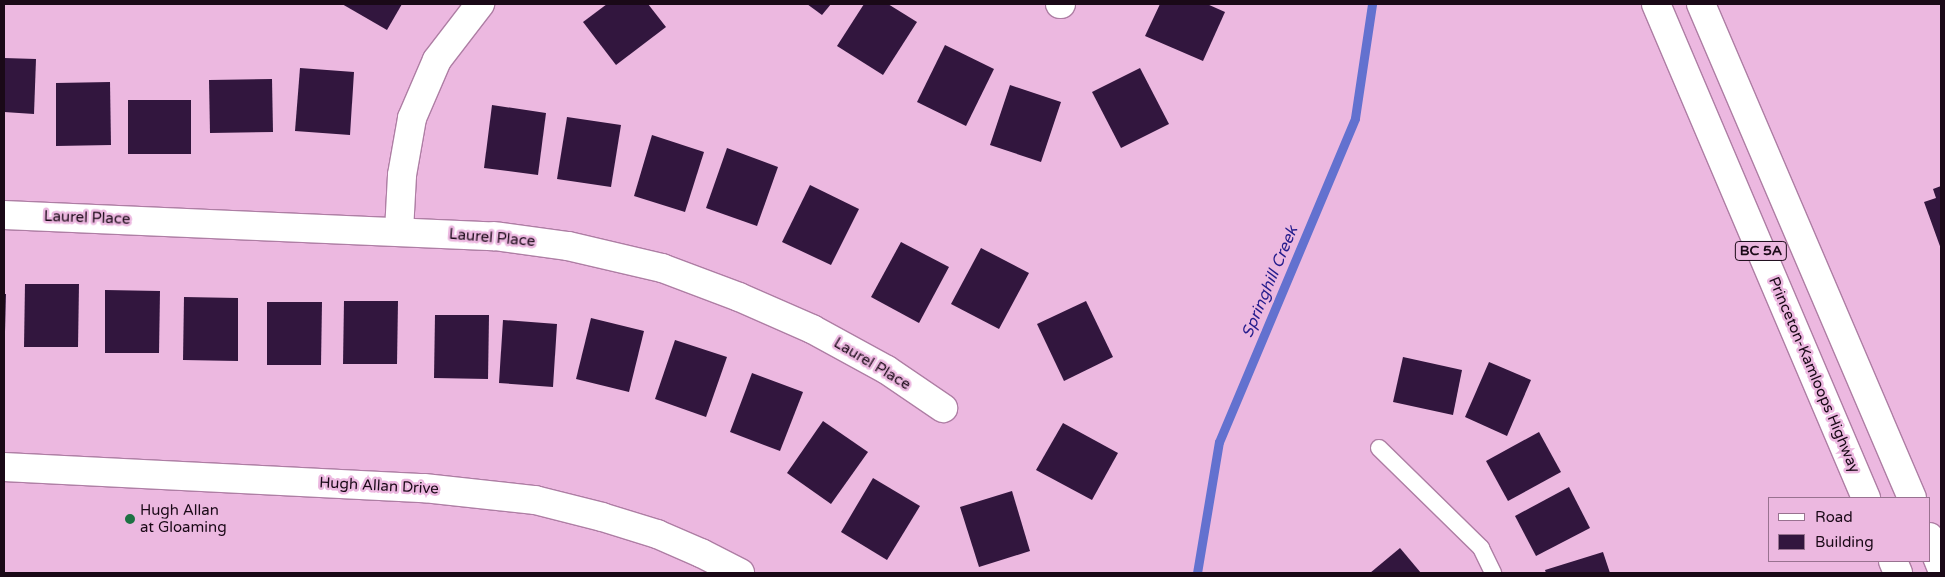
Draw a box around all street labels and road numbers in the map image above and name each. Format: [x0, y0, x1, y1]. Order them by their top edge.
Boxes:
street label: Laurel Place [44, 207, 130, 229]
street label: Laurel Place [448, 225, 536, 251]
road number: BC 5A [1735, 240, 1787, 262]
street label: Princeton-Kamloops Highway [1764, 274, 1864, 476]
street label: Laurel Place [830, 334, 914, 394]
street label: Hugh Allan Drive [319, 474, 439, 498]

